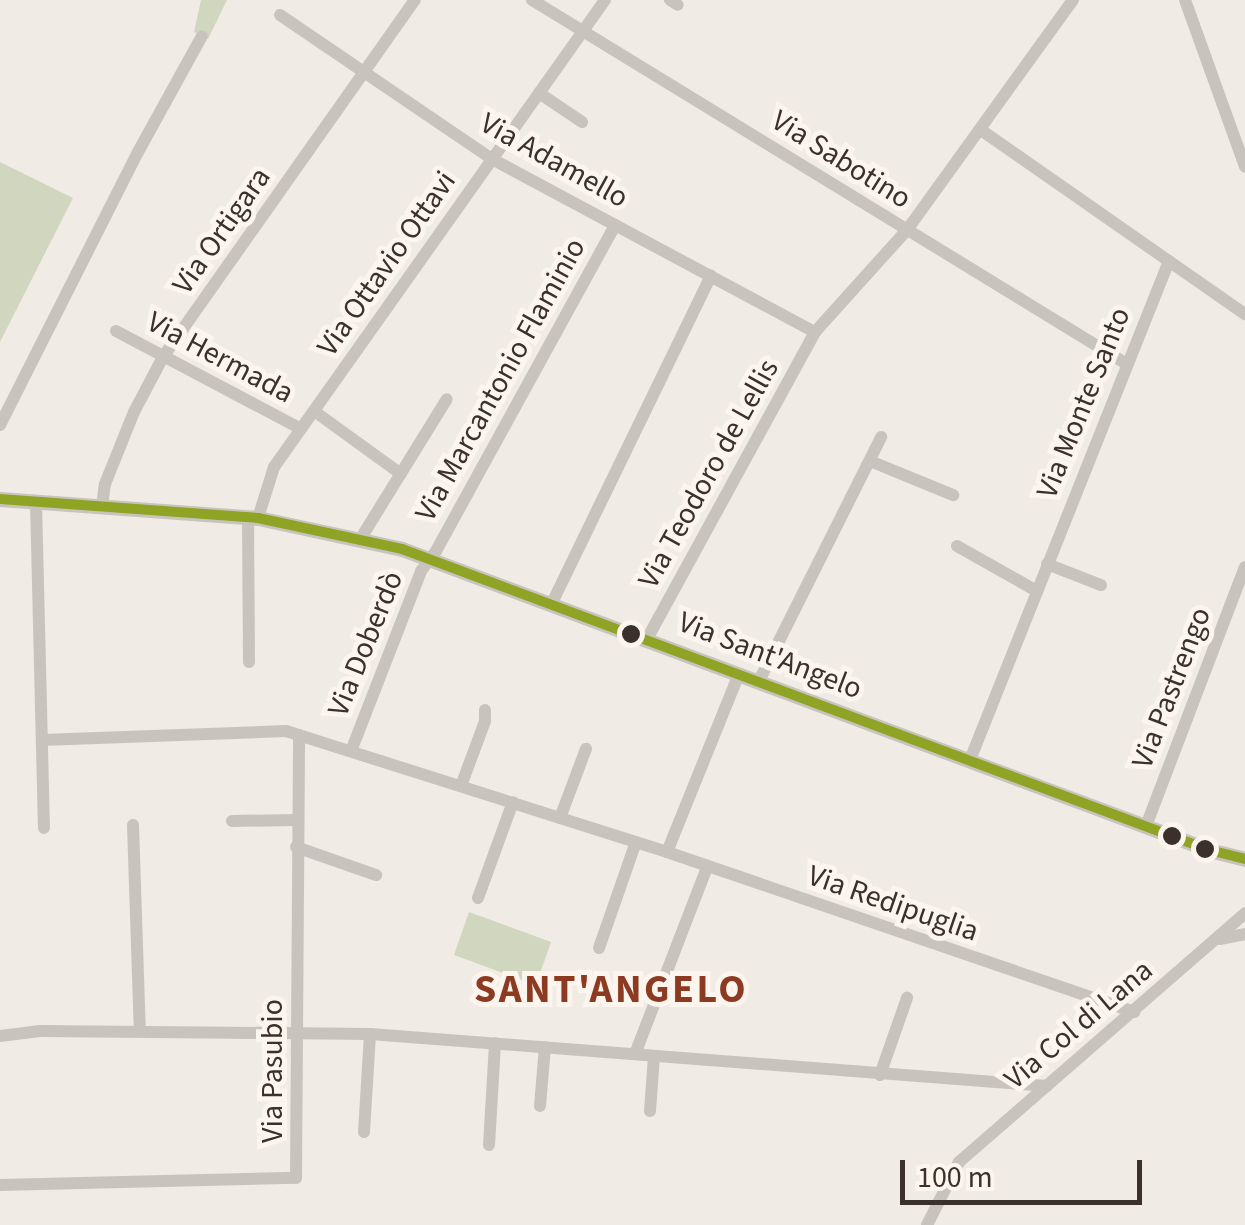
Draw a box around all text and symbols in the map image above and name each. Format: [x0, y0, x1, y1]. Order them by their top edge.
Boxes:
street label: Via Sabotino [765, 103, 917, 217]
street label: Via Adamello [474, 106, 634, 216]
street label: Via Ortigara [165, 161, 279, 301]
street label: Via Ottavio Ottavi [310, 165, 464, 363]
street label: Via Marcantonio Flaminio [408, 232, 594, 528]
street label: Via Monte Santo [1029, 302, 1139, 504]
street label: Via Hermada [141, 304, 299, 412]
street label: Via Teodoro de Lellis [631, 353, 787, 595]
street label: Via Doberdò [321, 566, 411, 722]
street label: Via Pastrengo [1125, 603, 1219, 773]
street label: Via Sant'Angelo [673, 604, 867, 708]
unlabelled marker [621, 624, 641, 644]
unlabelled marker [1162, 826, 1182, 846]
unlabelled marker [1195, 839, 1215, 859]
street label: Via Redipuglia [803, 858, 983, 950]
street label: Via Col di Lana [998, 953, 1160, 1097]
district label: SANT'ANGELO [474, 966, 748, 1014]
street label: Via Pasubio [255, 999, 291, 1143]
scale bar [905, 1140, 1148, 1202]
text: 100 m [917, 1156, 993, 1199]

